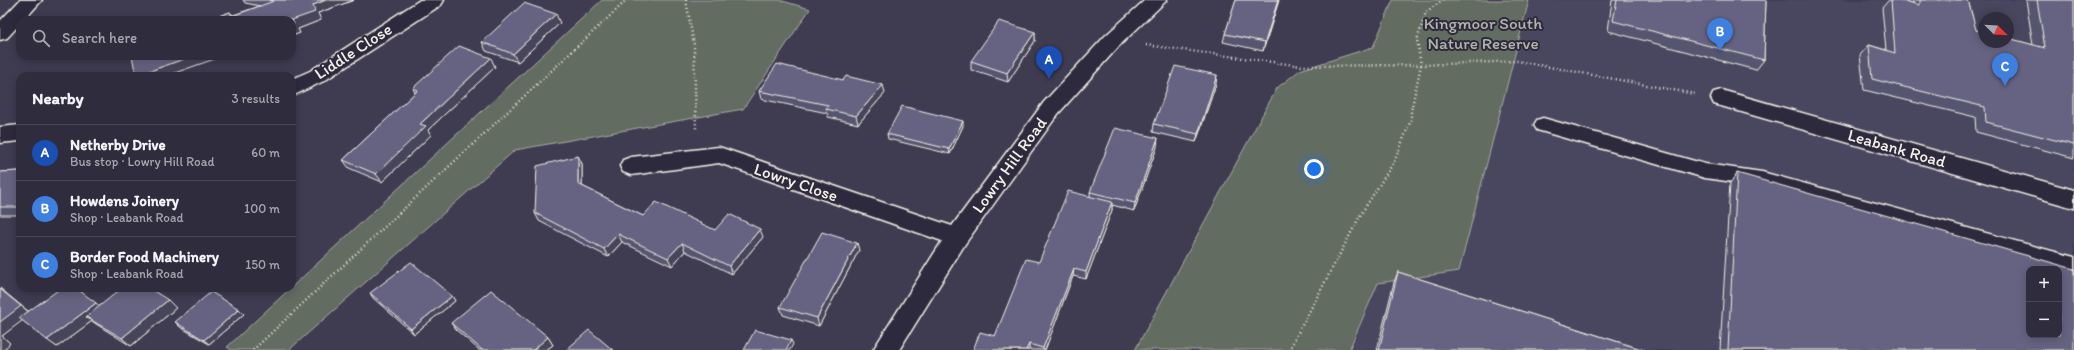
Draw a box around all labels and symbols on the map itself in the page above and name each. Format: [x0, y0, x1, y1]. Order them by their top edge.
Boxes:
north arrow [1978, 12, 2014, 48]
park label: Kingmoor South Nature Reserve [1424, 13, 1542, 53]
pin: B [1707, 18, 1733, 51]
street label: Liddle Close [311, 19, 395, 83]
pin: A [1036, 46, 1062, 79]
pin: C [1992, 53, 2018, 86]
street label: Lowry Hill Road [967, 112, 1051, 217]
street label: Leabank Road [1846, 124, 1949, 172]
street label: Lowry Close [752, 158, 840, 206]
your location [1304, 159, 1324, 179]

